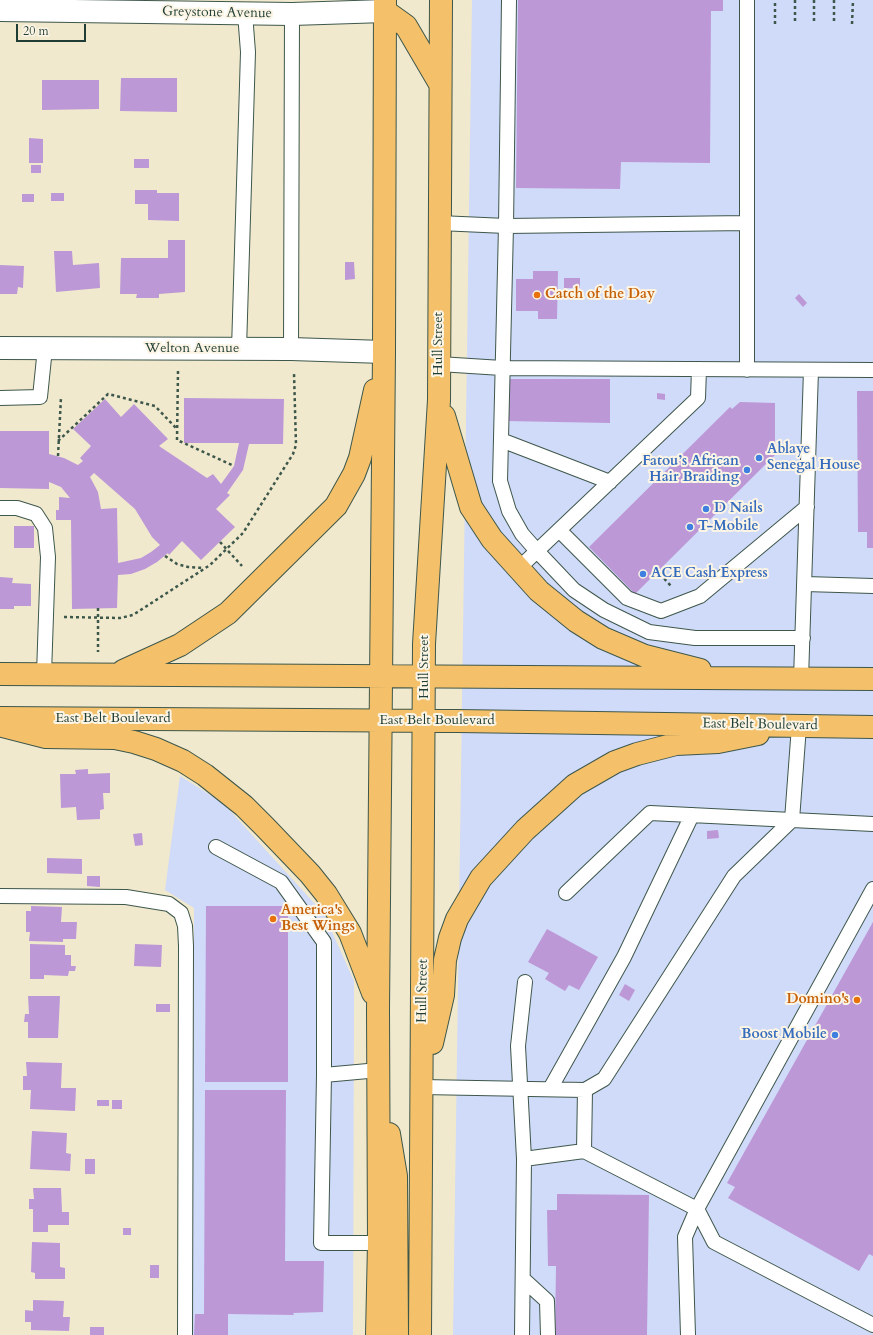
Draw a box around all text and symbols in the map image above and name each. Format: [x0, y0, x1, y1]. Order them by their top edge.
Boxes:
street label: Greystone Avenue [162, 4, 272, 22]
scale bar [18, 16, 88, 42]
text: 20 m [23, 23, 49, 39]
place label: Catch of the Day [545, 287, 655, 303]
marker: Catch of the Day [532, 290, 542, 300]
street label: Hull Street [431, 312, 447, 376]
street label: Welton Avenue [145, 341, 239, 357]
place label: Ablaye Senegal House [767, 442, 860, 474]
marker: Ablaye Senegal House [754, 453, 764, 463]
place label: Fatou’s African Hair Braiding [642, 454, 739, 486]
marker: Fatou’s African Hair Braiding [742, 465, 752, 475]
place label: D Nails [714, 501, 763, 517]
marker: D Nails [701, 504, 711, 514]
place label: T-Mobile [698, 519, 758, 535]
marker: T-Mobile [685, 522, 695, 532]
place label: ACE Cash Express [651, 566, 768, 582]
marker: ACE Cash Express [638, 569, 648, 579]
street label: Hull Street [417, 635, 433, 699]
street label: East Belt Boulevard [55, 711, 171, 727]
street label: East Belt Boulevard [379, 713, 495, 729]
street label: East Belt Boulevard [702, 716, 818, 734]
place label: America's Best Wings [281, 903, 355, 936]
marker: America's Best Wings [268, 914, 278, 924]
street label: Hull Street [414, 959, 432, 1023]
place label: Domino's [786, 992, 849, 1008]
marker: Domino's [852, 995, 862, 1005]
place label: Boost Mobile [741, 1027, 827, 1043]
marker: Boost Mobile [830, 1030, 840, 1040]

